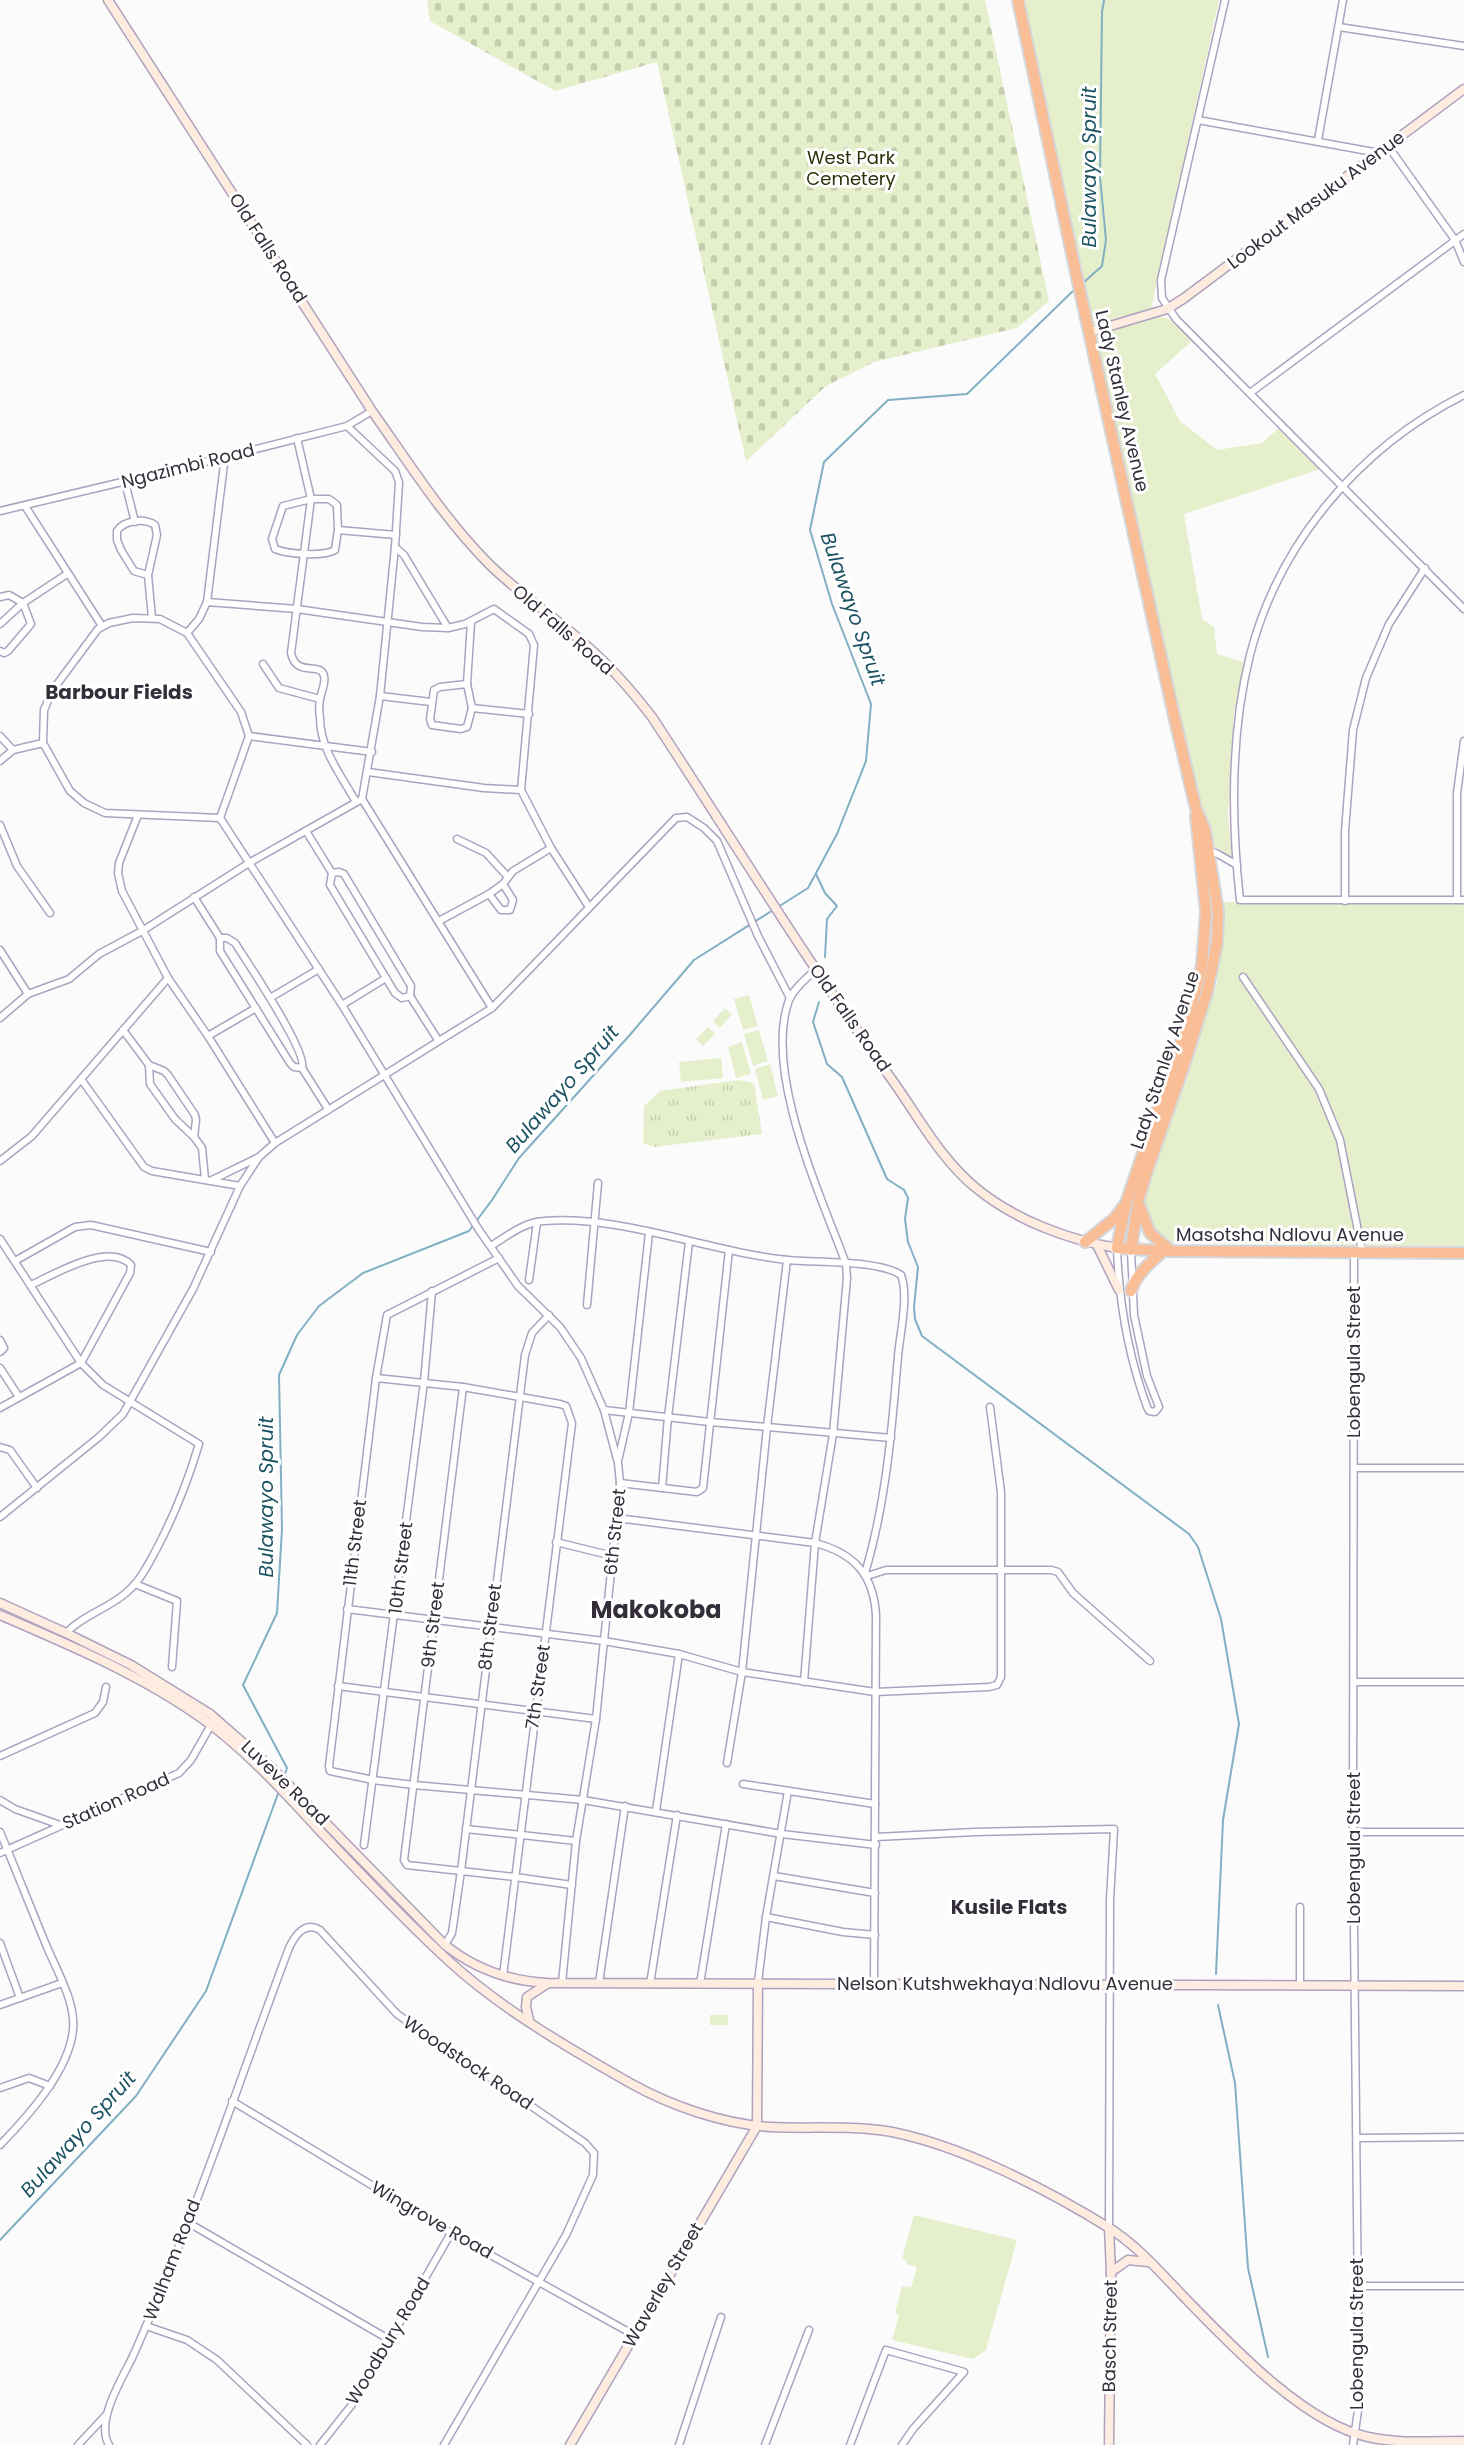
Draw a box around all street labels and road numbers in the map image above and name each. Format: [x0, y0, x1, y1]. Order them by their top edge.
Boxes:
street label: Lookout Masuku Avenue [1222, 125, 1410, 275]
street label: Old Falls Road [223, 188, 313, 308]
street label: Lady Stanley Avenue [1089, 307, 1156, 494]
street label: Ngazimbi Road [119, 437, 257, 494]
street label: Old Falls Road [507, 579, 619, 681]
street label: Old Falls Road [804, 959, 897, 1077]
street label: Lady Stanley Avenue [1124, 968, 1205, 1152]
street label: Masotsha Ndlovu Avenue [1176, 1222, 1404, 1247]
street label: Lobengula Street [1341, 1286, 1366, 1438]
street label: 6th Street [598, 1487, 631, 1577]
street label: 11th Street [337, 1498, 372, 1588]
street label: 10th Street [382, 1520, 419, 1615]
street label: 9th Street [415, 1580, 450, 1670]
street label: 8th Street [472, 1582, 507, 1672]
street label: 7th Street [519, 1643, 556, 1731]
street label: Luveve Road [236, 1734, 335, 1831]
street label: Station Road [58, 1766, 173, 1835]
street label: Lobengula Street [1341, 1772, 1366, 1924]
street label: Nelson Kutshwekhaya Ndlovu Avenue [837, 1971, 1173, 1996]
street label: Woodstock Road [398, 2010, 538, 2115]
street label: Wingrove Road [367, 2175, 498, 2265]
street label: Walham Road [137, 2196, 206, 2324]
street label: Waverley Street [617, 2217, 709, 2352]
street label: Lobengula Street [1344, 2258, 1369, 2410]
street label: Woodbury Road [340, 2272, 436, 2409]
street label: Basch Street [1096, 2280, 1123, 2392]

